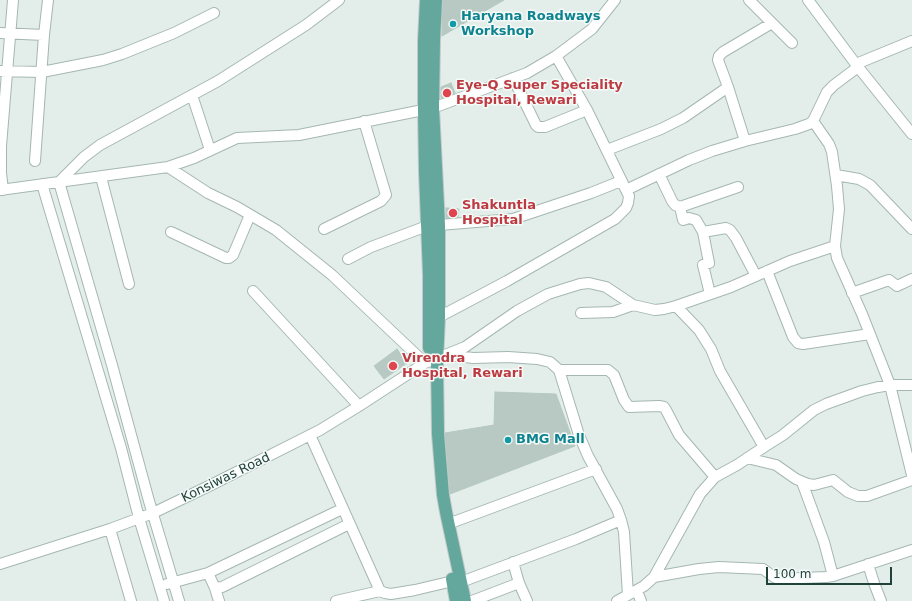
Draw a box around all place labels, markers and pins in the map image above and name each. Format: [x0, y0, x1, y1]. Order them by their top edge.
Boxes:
place label: Haryana Roadways Workshop [461, 9, 600, 40]
marker: Haryana Roadways Workshop [448, 19, 458, 29]
place label: Eye-Q Super Speciality Hospital, Rewari [456, 78, 623, 109]
marker: Eye-Q Super Speciality Hospital, Rewari [441, 87, 453, 99]
place label: Shakuntla Hospital [462, 198, 536, 229]
marker: Shakuntla Hospital [447, 207, 459, 219]
place label: Virendra Hospital, Rewari [402, 351, 523, 382]
marker: Virendra Hospital, Rewari [387, 360, 399, 372]
place label: BMG Mall [516, 432, 585, 448]
marker: BMG Mall [503, 435, 513, 445]

